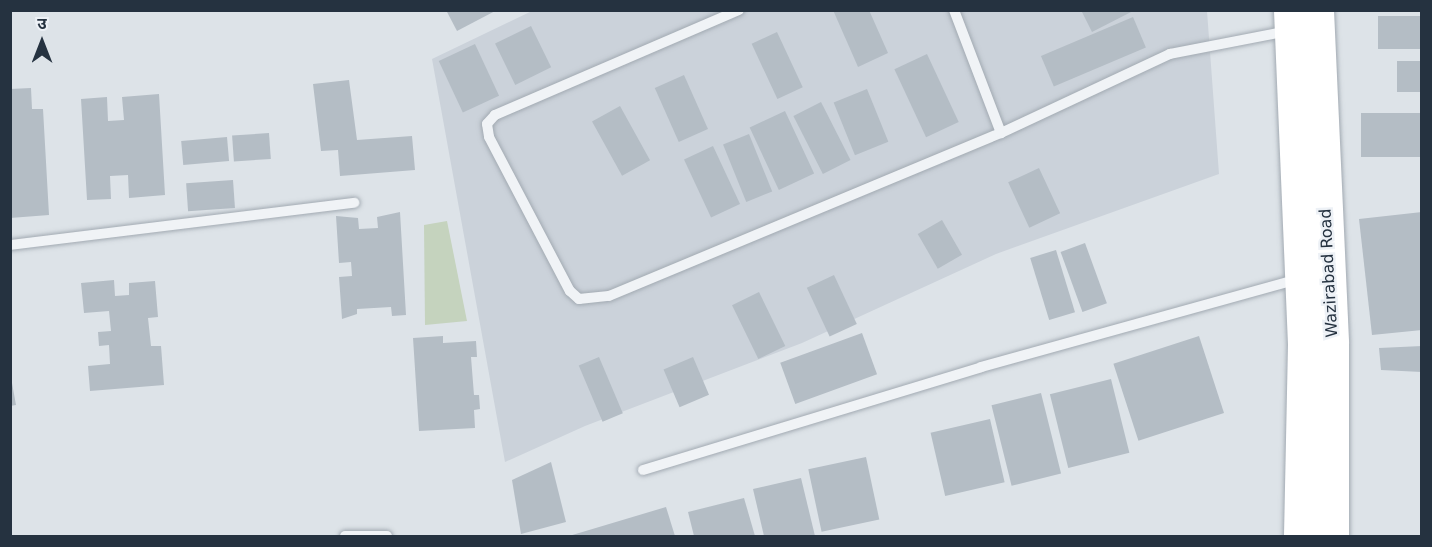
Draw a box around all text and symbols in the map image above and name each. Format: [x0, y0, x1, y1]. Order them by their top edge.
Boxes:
north arrow [12, 12, 72, 72]
text: उ [37, 14, 47, 33]
street label: Wazirabad Road [1316, 208, 1342, 338]

